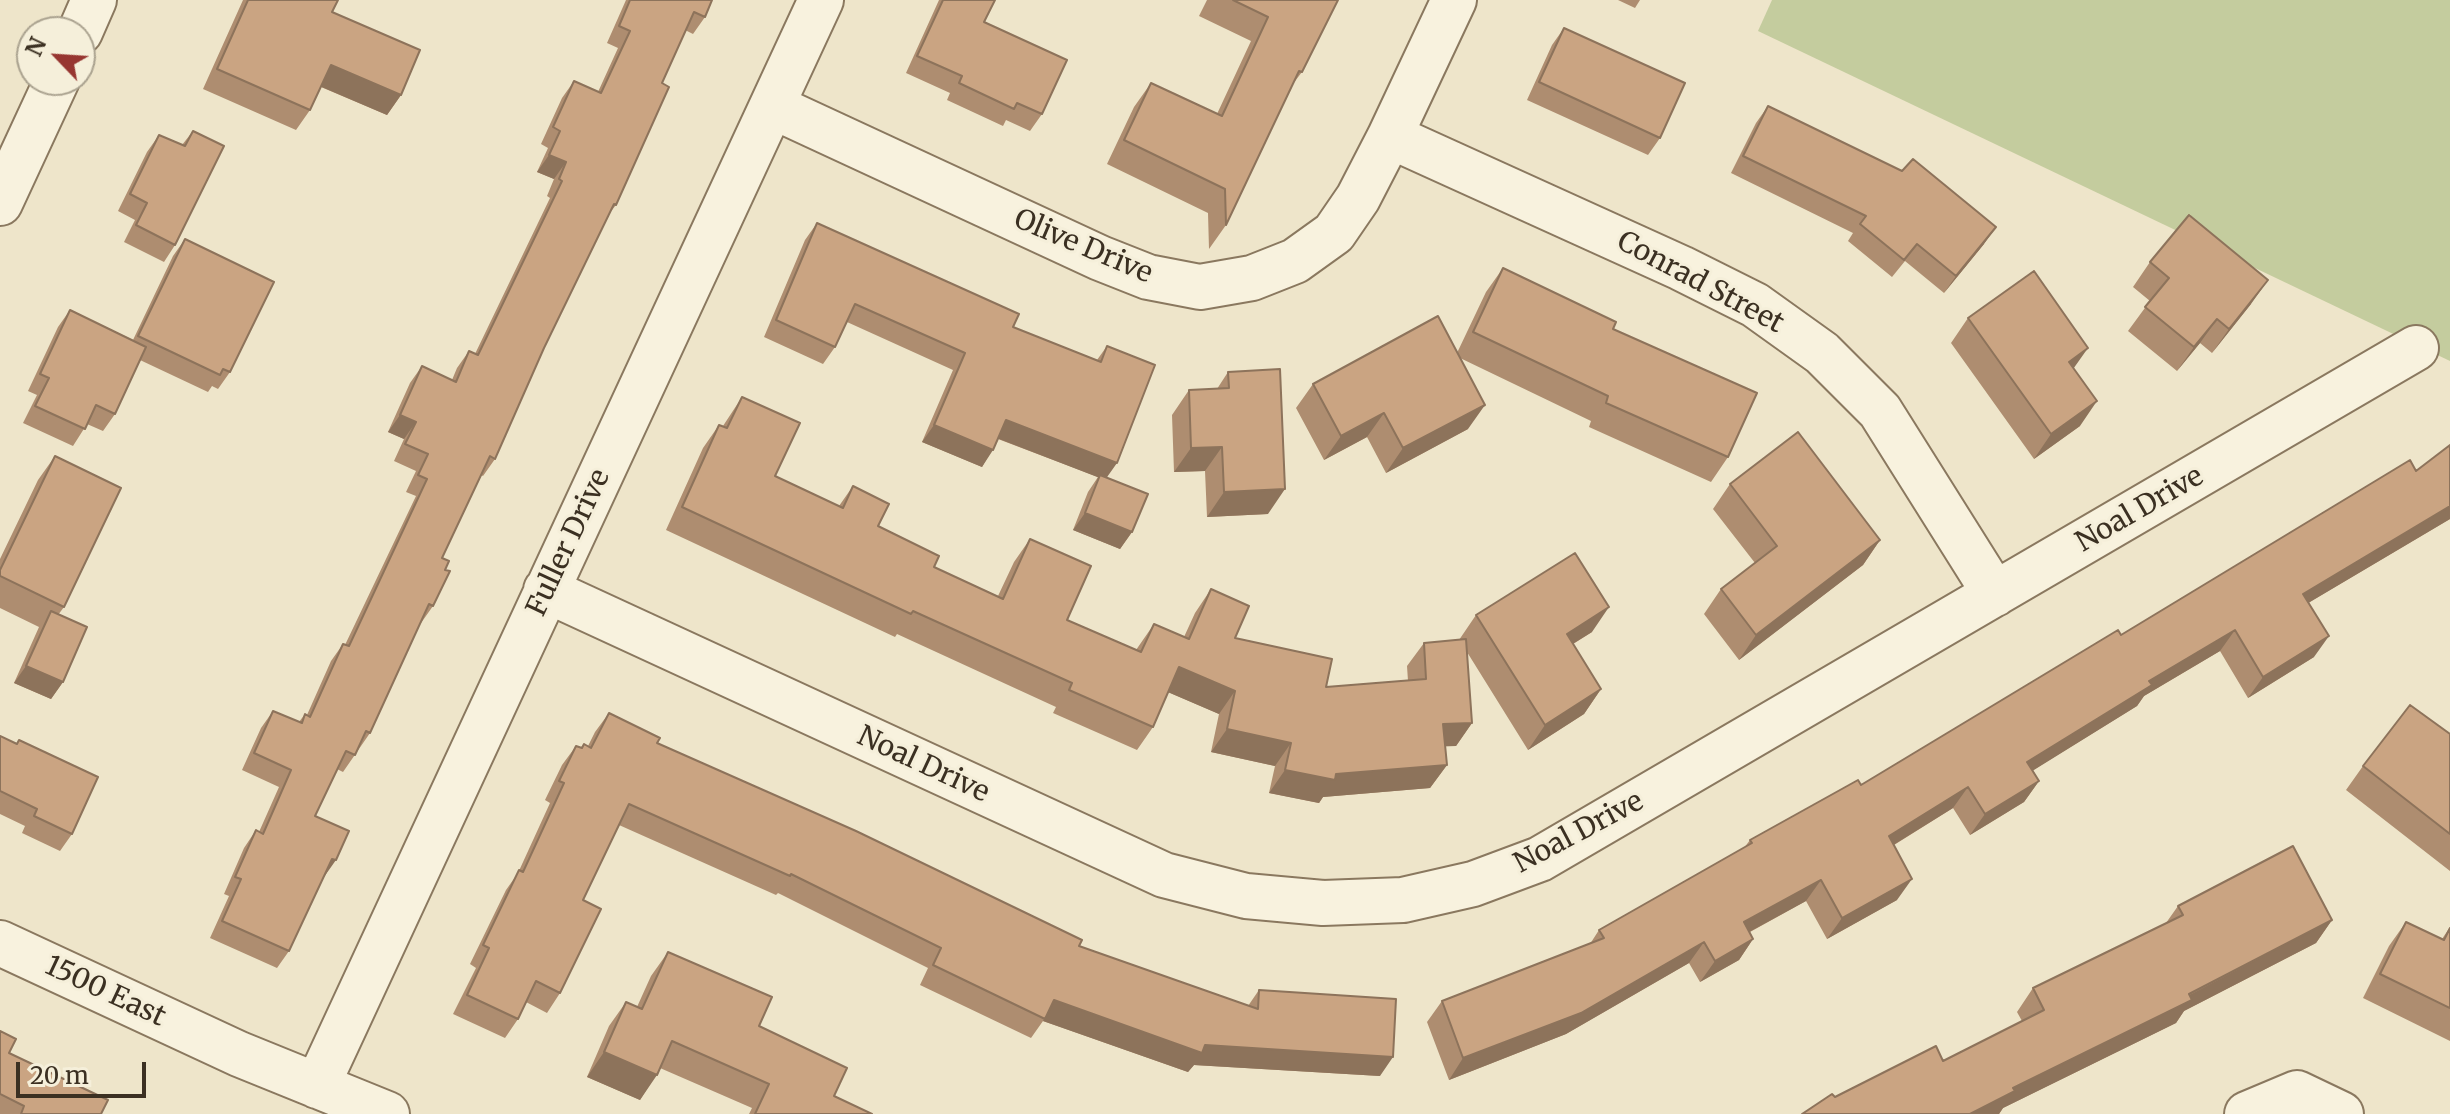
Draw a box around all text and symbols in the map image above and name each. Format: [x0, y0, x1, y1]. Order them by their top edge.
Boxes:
north arrow [16, 16, 96, 96]
text: N [20, 33, 52, 61]
street label: Olive Drive [1009, 203, 1157, 291]
street label: Conrad Street [1611, 225, 1789, 341]
street label: Noal Drive [2070, 460, 2210, 560]
street label: Fuller Drive [520, 464, 618, 622]
street label: Noal Drive [852, 720, 994, 810]
street label: Noal Drive [1509, 785, 1649, 881]
street label: 1500 East [39, 949, 171, 1035]
scale bar [20, 1046, 150, 1096]
text: 20 m [30, 1060, 89, 1091]

